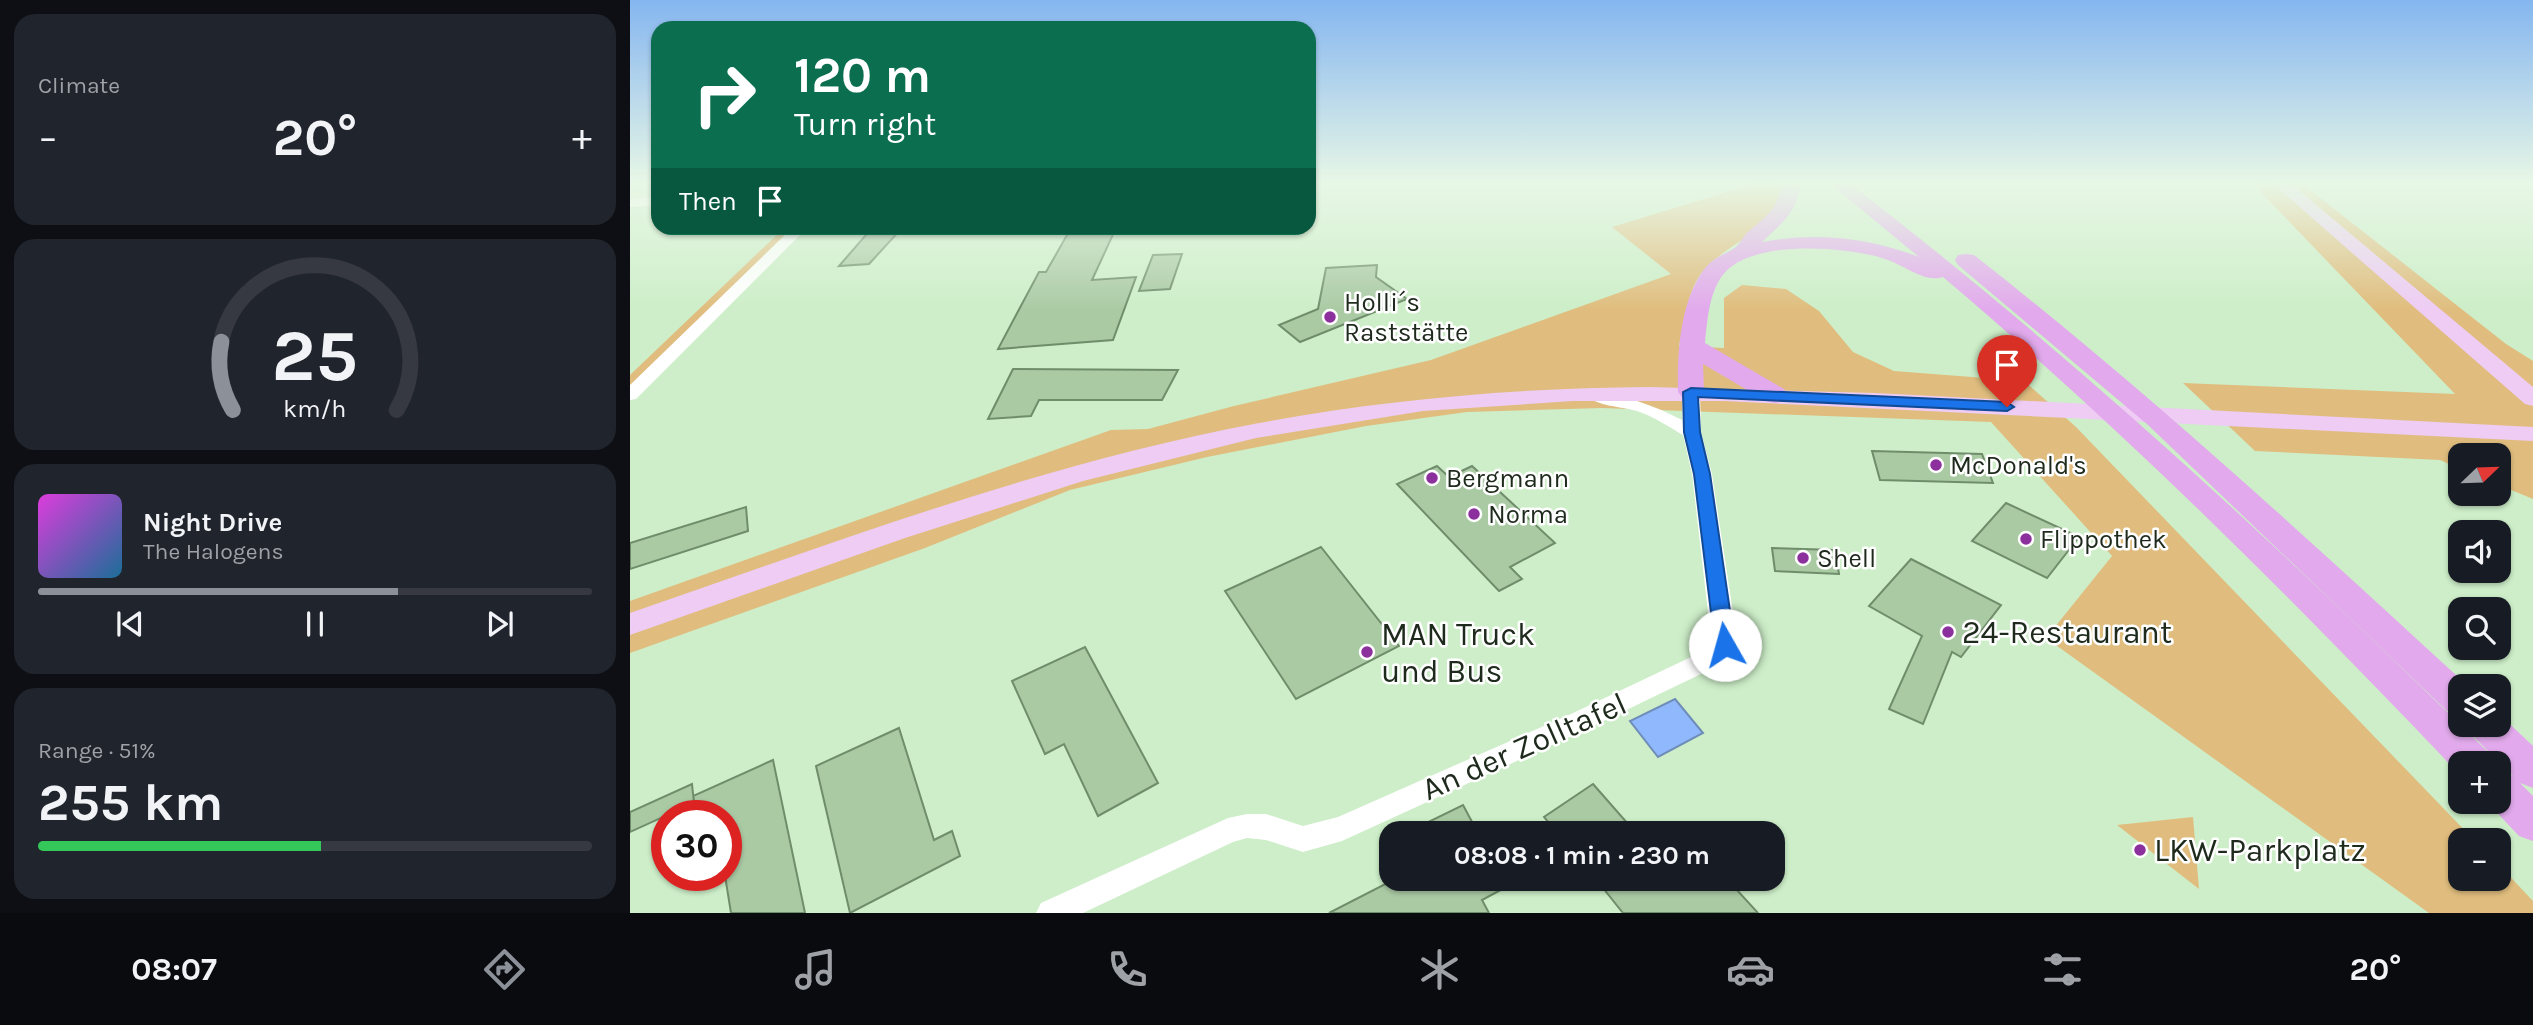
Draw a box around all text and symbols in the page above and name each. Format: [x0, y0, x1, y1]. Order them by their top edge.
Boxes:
text: 120 m [794, 47, 931, 104]
icon: right [679, 49, 770, 140]
text: Climate [38, 72, 120, 99]
text: Turn right [794, 106, 936, 143]
text: 20° [273, 107, 357, 168]
text: − [38, 115, 58, 160]
text: + [572, 115, 592, 160]
icon: arrive [751, 182, 789, 220]
text: Then [679, 186, 737, 217]
place label: Holli´s Raststätte [1344, 287, 1468, 348]
marker: Holli´s Raststätte [1322, 309, 1338, 325]
text: 25 [272, 314, 358, 399]
pin [1977, 335, 2037, 407]
icon: arrive [1988, 346, 2026, 384]
text: km/h [283, 394, 347, 423]
north arrow [2448, 443, 2511, 506]
map controls [2448, 443, 2511, 891]
place label: McDonald's [1950, 450, 2087, 481]
marker: McDonald's [1928, 457, 1944, 473]
place label: Bergmann [1446, 463, 1569, 494]
marker: Bergmann [1424, 470, 1440, 486]
place label: Norma [1488, 499, 1568, 530]
marker: Norma [1466, 506, 1482, 522]
text: Night Drive [143, 507, 282, 538]
button: sound [2448, 520, 2511, 583]
place label: Flippothek [2040, 524, 2167, 555]
marker: Flippothek [2018, 531, 2034, 547]
text: The Halogens [143, 538, 283, 565]
place label: Shell [1817, 543, 1876, 574]
marker: Shell [1795, 550, 1811, 566]
button: search [2448, 597, 2511, 660]
icon: previous [111, 605, 149, 643]
icon: pause [296, 605, 334, 643]
icon: next [481, 605, 519, 643]
position arrow [1688, 608, 1762, 682]
place label: 24-Restaurant [1962, 614, 2172, 651]
place label: MAN Truck und Bus [1381, 616, 1535, 690]
marker: 24-Restaurant [1940, 624, 1956, 640]
marker: MAN Truck und Bus [1359, 644, 1375, 660]
button: layers [2448, 674, 2511, 737]
street label: An der Zolltafel [1416, 685, 1632, 808]
text: Range · 51% [38, 737, 156, 764]
button: + [2448, 751, 2511, 814]
text: 255 km [38, 772, 223, 833]
speed limit sign: 30 [651, 800, 742, 891]
button: − [2448, 828, 2511, 891]
place label: LKW-Parkplatz [2154, 832, 2366, 869]
text: 08:08 · 1 min · 230 m [1454, 840, 1710, 871]
marker: LKW-Parkplatz [2132, 842, 2148, 858]
icon: directions [480, 945, 529, 994]
icon: music [791, 945, 840, 994]
icon: phone [1103, 945, 1152, 994]
icon: climate [1415, 945, 1464, 994]
icon: car [1726, 945, 1775, 994]
icon: filters [2038, 945, 2087, 994]
text: 08:07 [131, 951, 217, 988]
text: 20° [2350, 951, 2402, 988]

